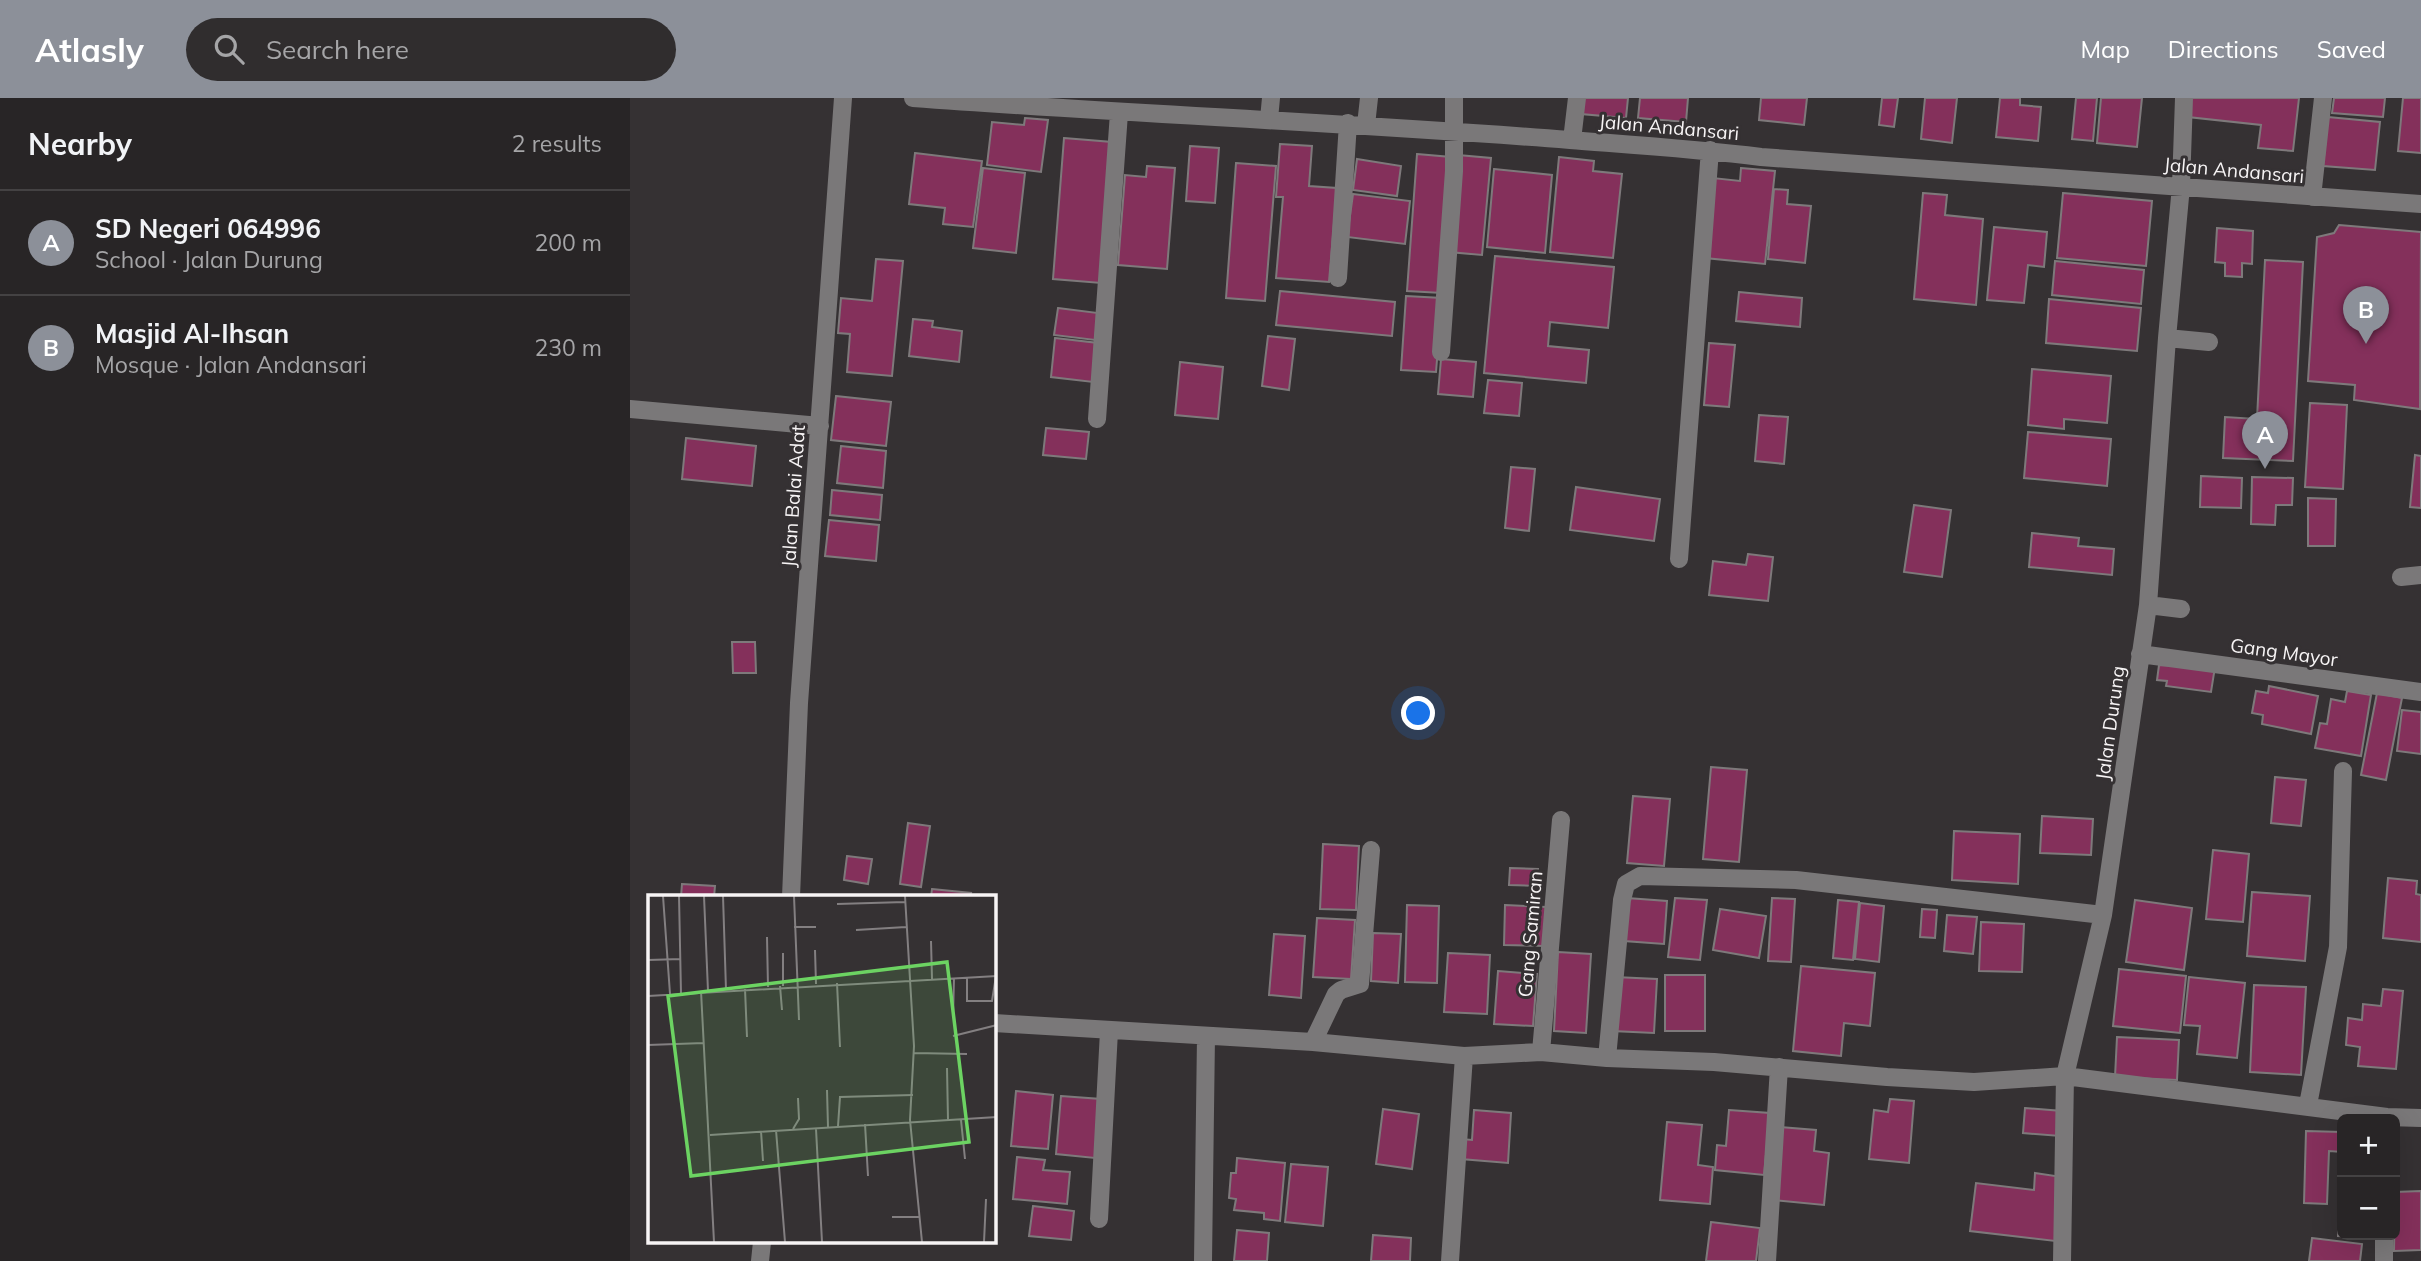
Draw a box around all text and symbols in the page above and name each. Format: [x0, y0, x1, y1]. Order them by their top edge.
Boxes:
search box [186, 18, 676, 81]
text: Atlasly [35, 29, 144, 70]
icon: search [210, 30, 248, 68]
text: Search here [266, 33, 409, 66]
text: Map [2080, 34, 2130, 64]
text: Directions [2168, 34, 2279, 64]
text: Saved [2317, 34, 2386, 64]
street label: Jalan Andansari [1598, 109, 1740, 145]
text: Nearby [28, 125, 132, 163]
text: 2 results [512, 129, 602, 158]
street label: Jalan Andansari [2163, 152, 2305, 188]
text: SD Negeri 064996 [95, 212, 321, 245]
text: A [42, 228, 60, 257]
text: 200 m [534, 228, 602, 257]
text: School · Jalan Durung [95, 245, 323, 274]
pin: B [2343, 286, 2389, 344]
text: Masjid Al-Ihsan [95, 317, 289, 350]
text: B [43, 333, 59, 362]
text: 230 m [534, 333, 602, 362]
text: Mosque · Jalan Andansari [95, 350, 367, 379]
pin: A [2242, 411, 2288, 469]
street label: Jalan Balai Adat [776, 424, 810, 568]
street label: Gang Mayor [2229, 633, 2339, 671]
street label: Jalan Durung [2090, 664, 2130, 782]
your location [1401, 696, 1435, 730]
street label: Gang Samiran [1513, 870, 1547, 998]
inset map [648, 895, 996, 1244]
map controls [2337, 1114, 2400, 1240]
button: + [2337, 1114, 2400, 1177]
button: − [2337, 1177, 2400, 1240]

